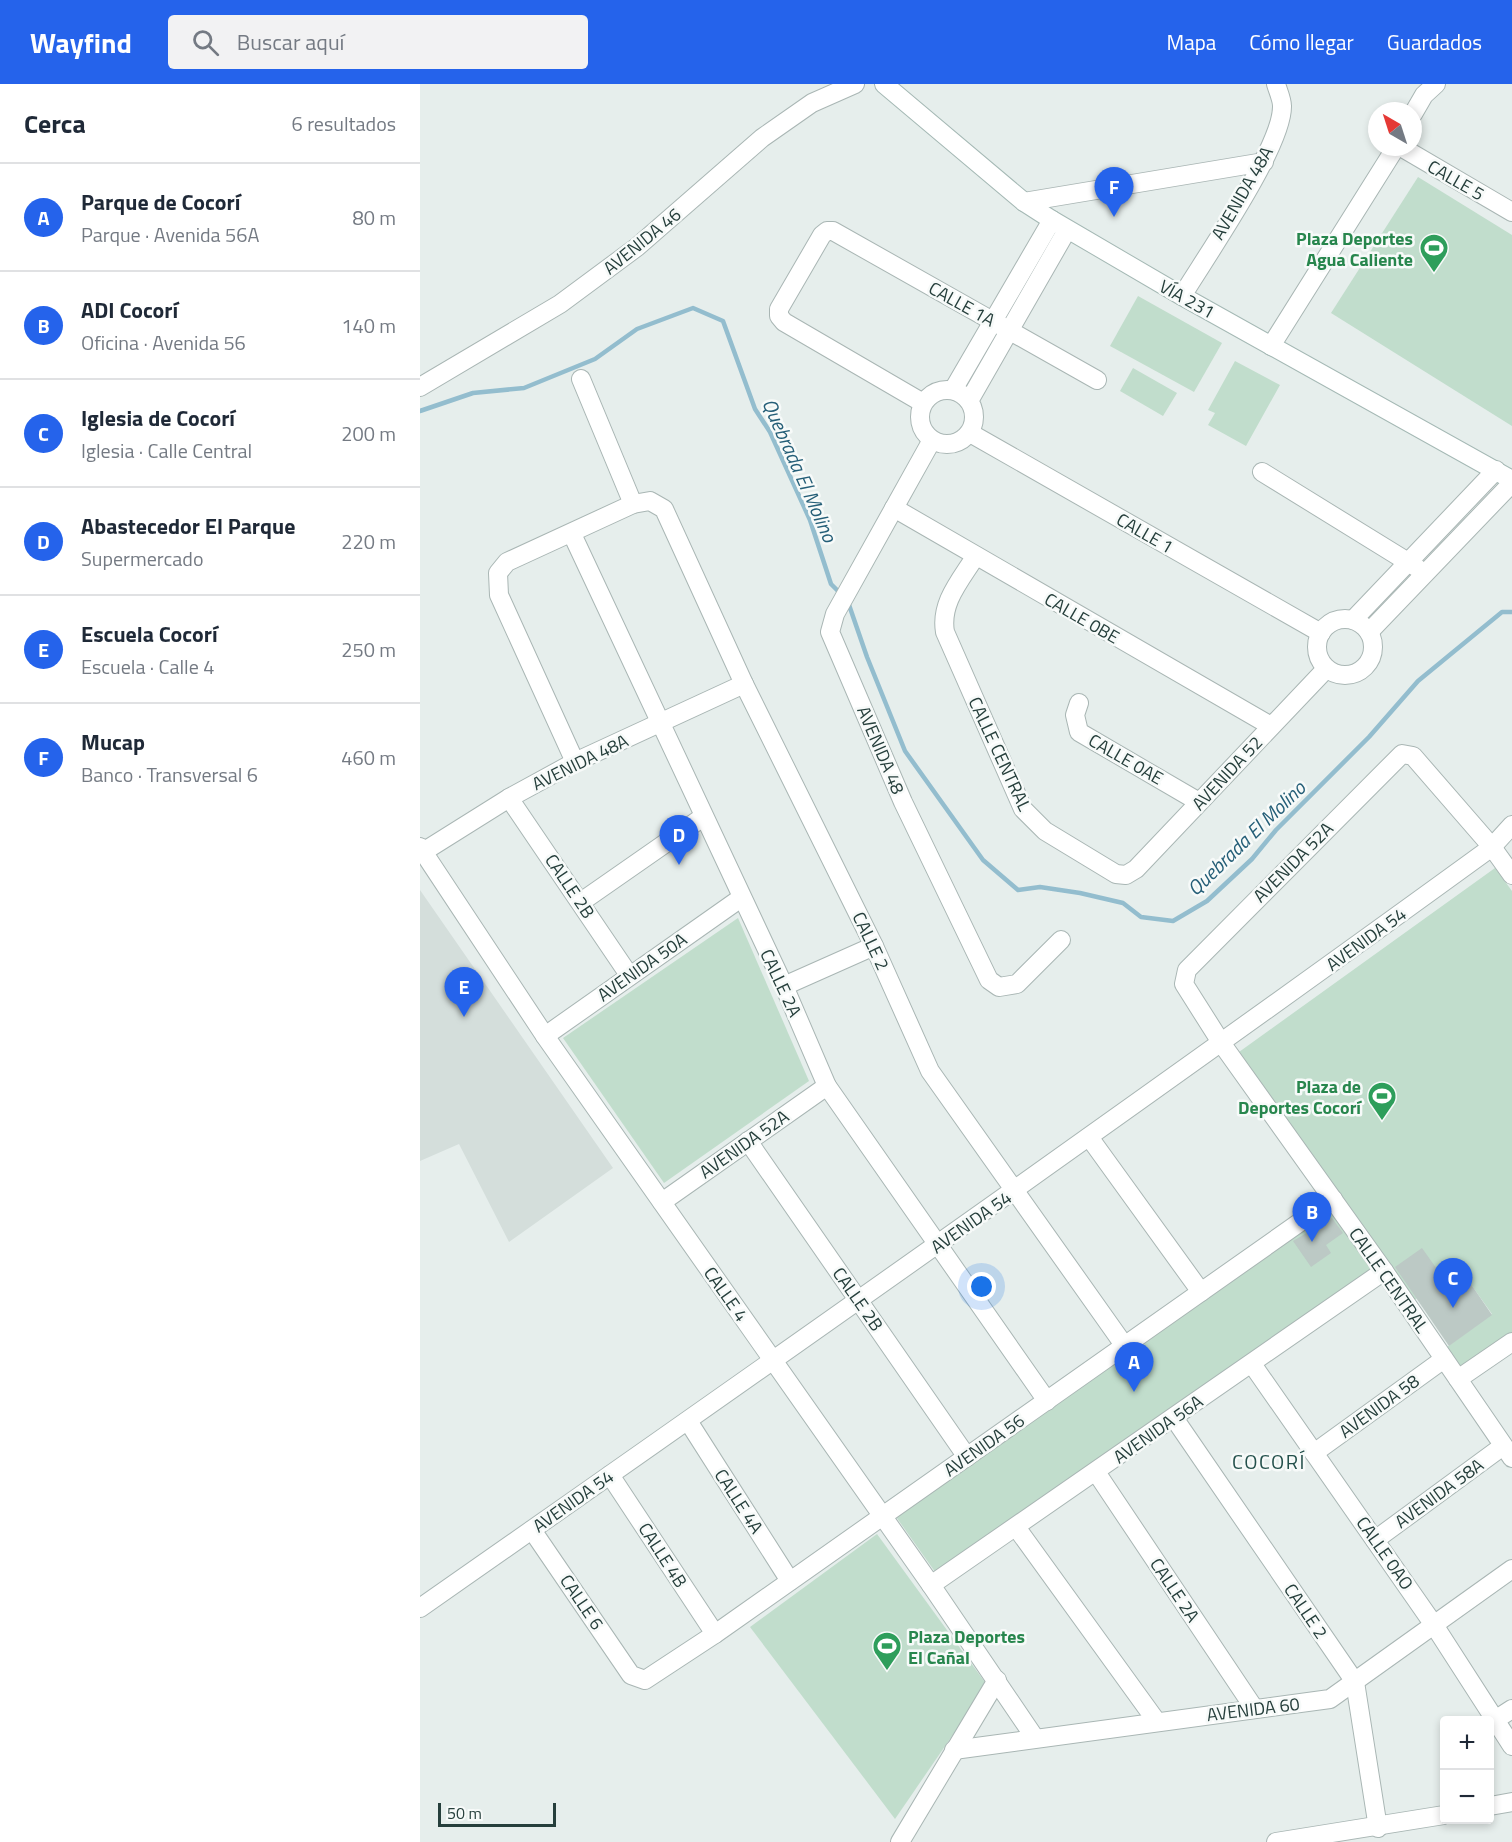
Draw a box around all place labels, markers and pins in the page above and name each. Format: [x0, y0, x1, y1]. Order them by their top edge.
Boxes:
pin: F [1094, 168, 1134, 217]
place label: Plaza Deportes Agua Caliente [1296, 225, 1413, 273]
sports icon: Plaza Deportes Agua Caliente [1418, 232, 1450, 274]
pin: D [660, 816, 698, 865]
pin: E [444, 968, 483, 1017]
place label: Plaza de Deportes Cocorí [1238, 1073, 1362, 1121]
sports icon: Plaza de Deportes Cocorí [1366, 1080, 1398, 1122]
pin: B [1292, 1192, 1332, 1242]
pin: C [1434, 1258, 1472, 1308]
pin: A [1114, 1342, 1154, 1392]
place label: Plaza Deportes El Cañal [908, 1623, 1025, 1671]
sports icon: Plaza Deportes El Cañal [871, 1630, 903, 1672]

